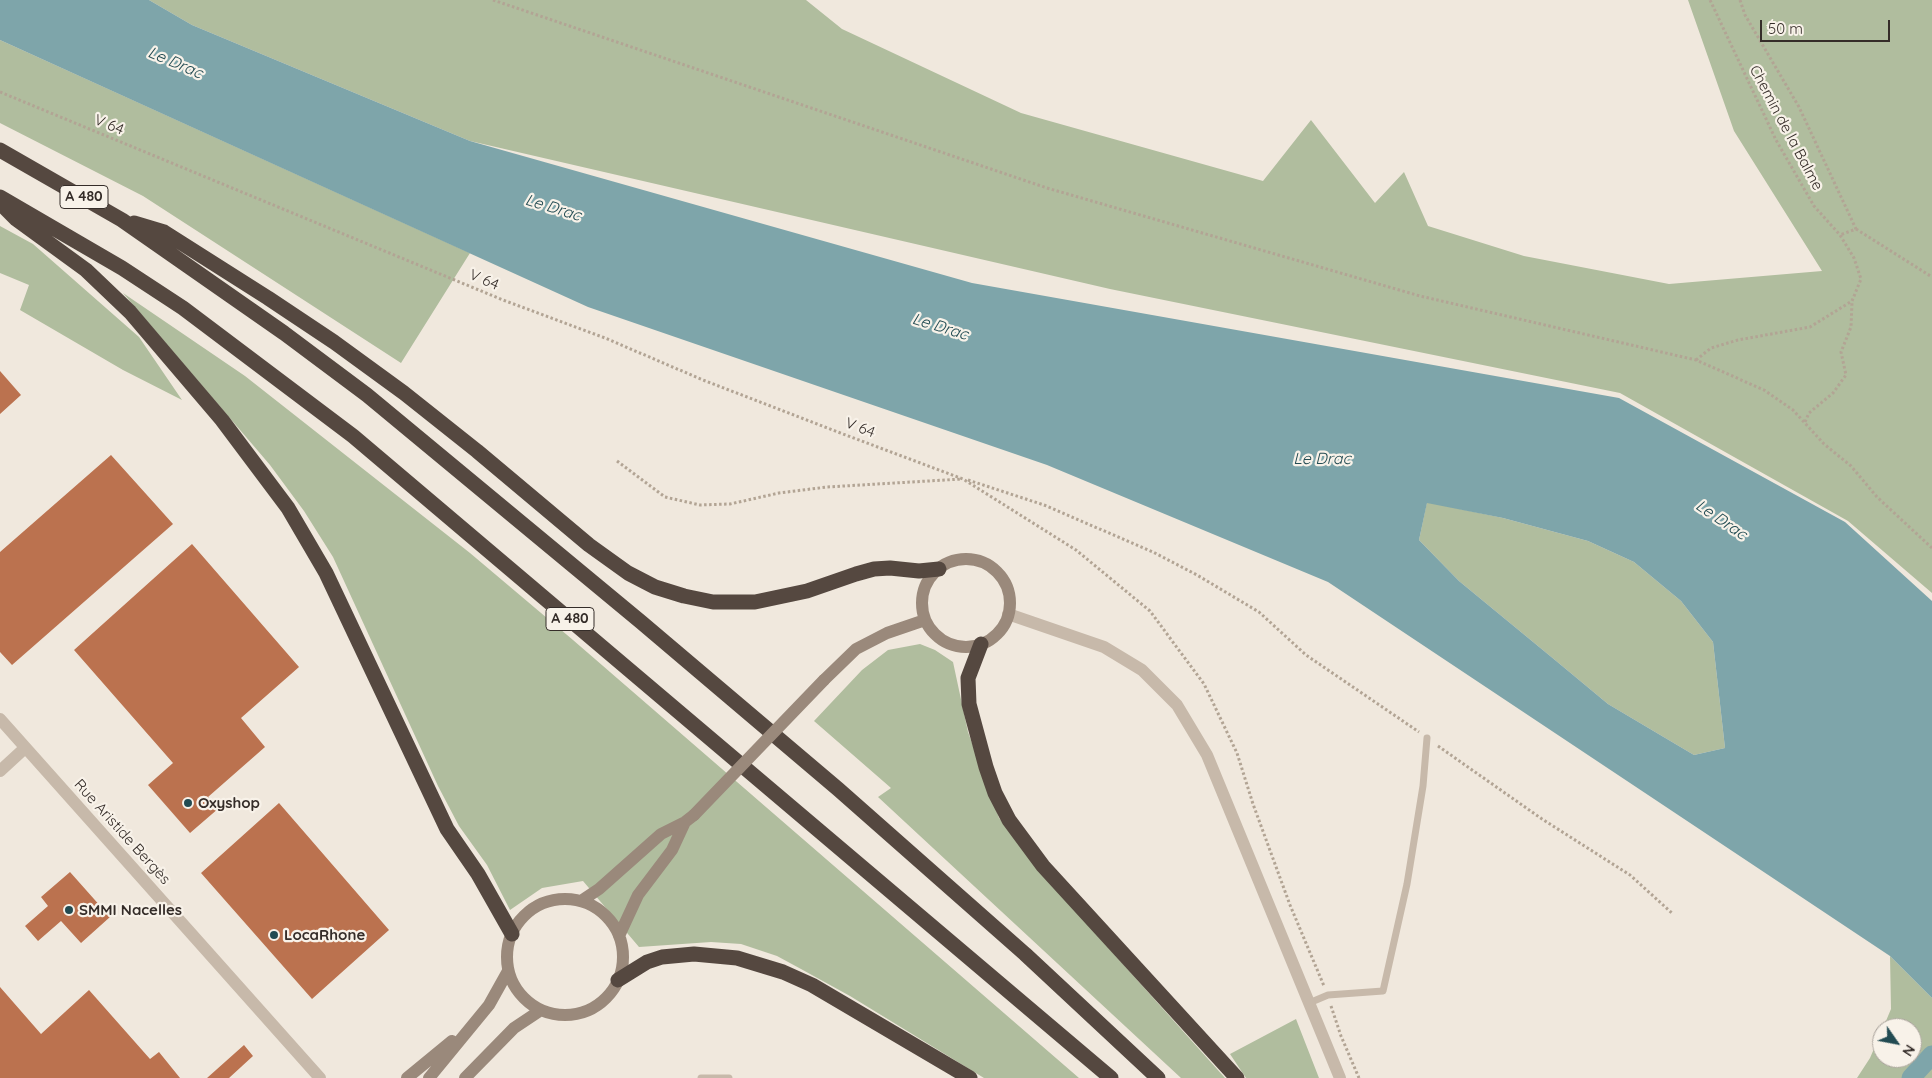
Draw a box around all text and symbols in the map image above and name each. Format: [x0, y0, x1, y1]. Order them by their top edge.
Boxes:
scale bar [1762, 10, 1892, 42]
text: 50 m [1768, 19, 1803, 38]
water label: Le Drac [145, 43, 205, 83]
street label: Chemin de la Balme [1745, 62, 1827, 194]
street label: V 64 [92, 111, 126, 139]
road number: A 480 [60, 186, 108, 208]
water label: Le Drac [523, 190, 583, 226]
street label: V 64 [467, 266, 501, 294]
water label: Le Drac [910, 309, 970, 345]
street label: V 64 [843, 414, 877, 442]
water label: Le Drac [1293, 449, 1351, 469]
water label: Le Drac [1692, 496, 1750, 544]
road number: A 480 [546, 608, 594, 630]
street label: Rue Aristide Bergès [70, 776, 174, 888]
place label: Oxyshop [198, 794, 260, 812]
marker: Oxyshop [182, 797, 194, 809]
place label: SMMI Nacelles [79, 901, 182, 919]
marker: SMMI Nacelles [63, 904, 75, 916]
place label: LocaRhone [284, 926, 365, 944]
marker: LocaRhone [268, 929, 280, 941]
north arrow [1872, 1018, 1922, 1068]
text: N [1898, 1041, 1919, 1060]

